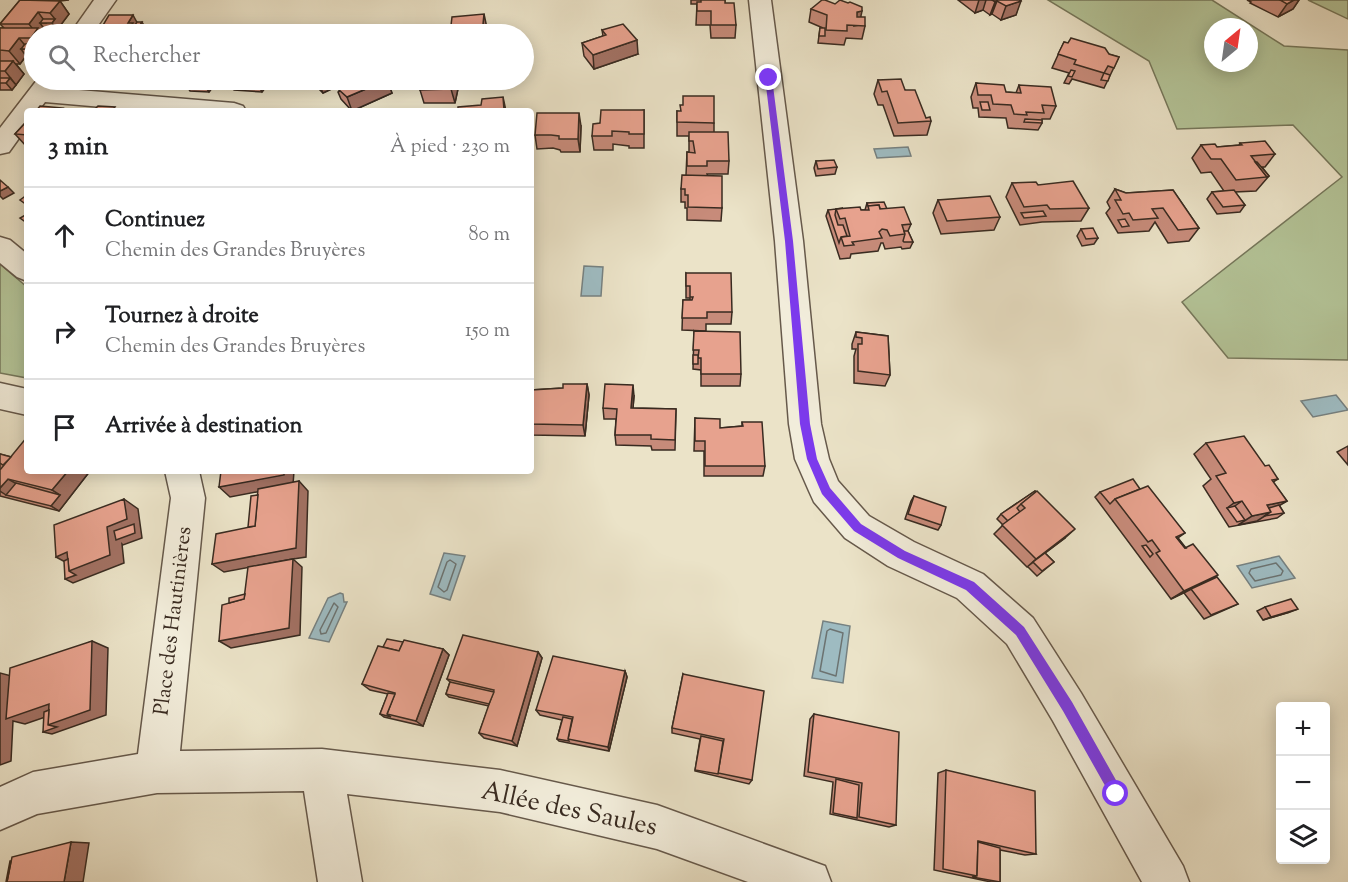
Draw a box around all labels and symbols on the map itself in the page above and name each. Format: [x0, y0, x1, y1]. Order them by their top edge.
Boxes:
north arrow [1204, 18, 1258, 72]
route end [755, 64, 781, 90]
street label: Place des Hautinières [148, 525, 200, 717]
street label: Allée des Saules [478, 773, 660, 847]
route start [1102, 780, 1128, 806]

